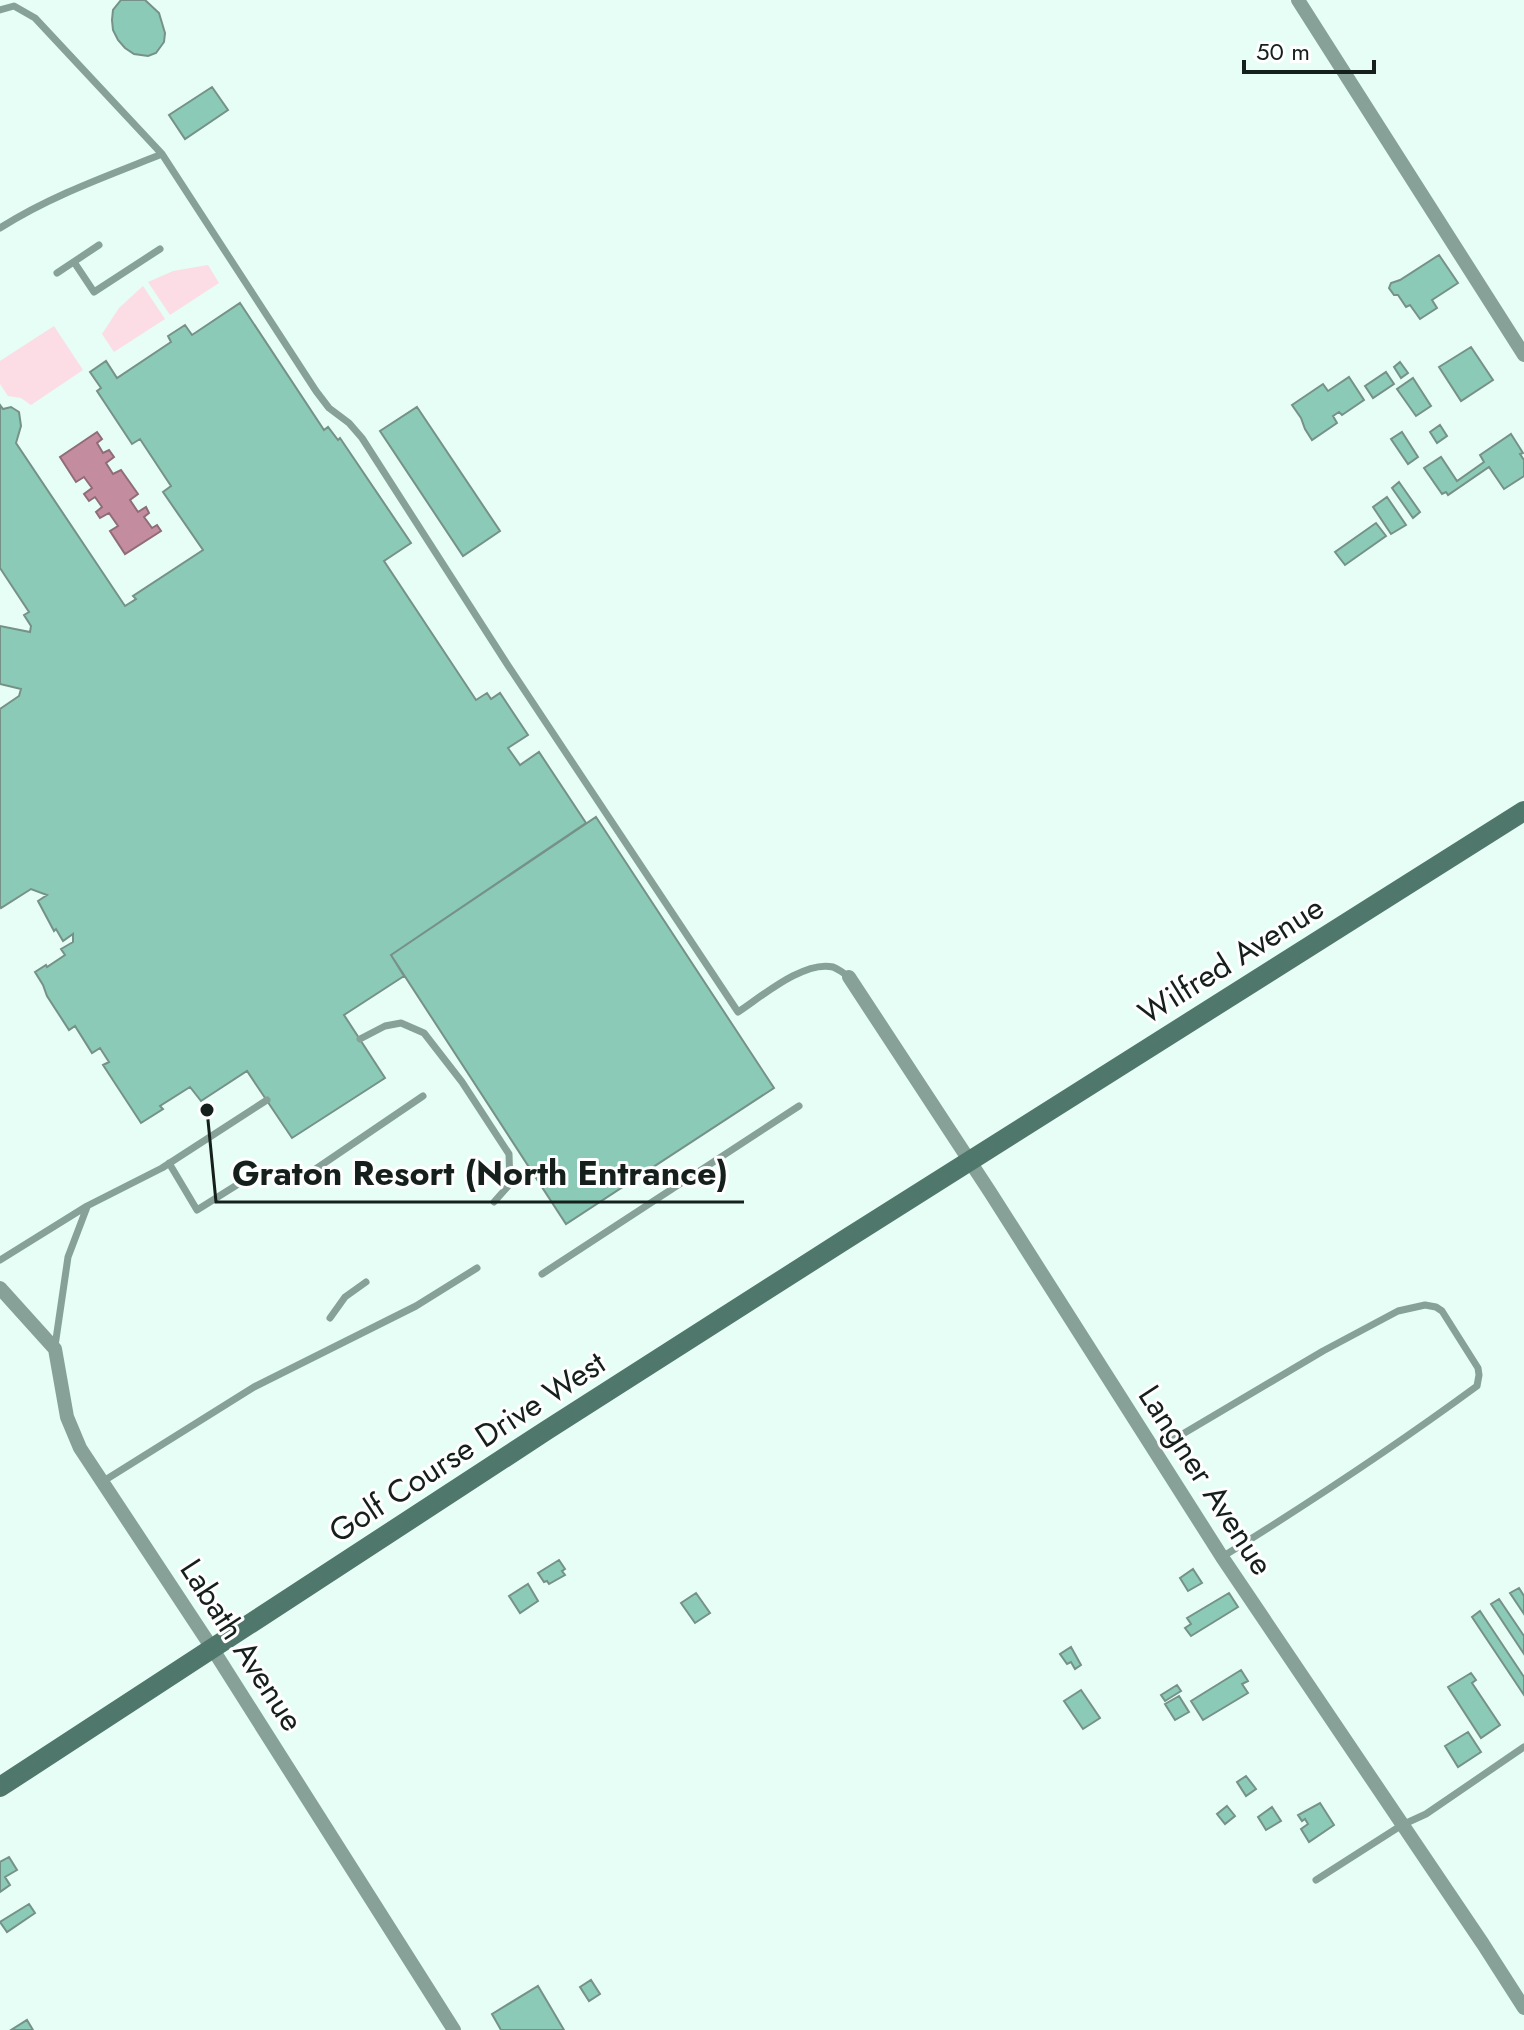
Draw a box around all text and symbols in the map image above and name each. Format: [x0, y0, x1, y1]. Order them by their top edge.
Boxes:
scale bar [1244, 24, 1374, 74]
text: 50 m [1256, 34, 1310, 69]
street label: Wilfred Avenue [1129, 885, 1333, 1035]
callout: Graton Resort (North Entrance) [216, 1144, 744, 1202]
text: Graton Resort (North Entrance) [232, 1149, 728, 1198]
street label: Golf Course Drive West [320, 1340, 615, 1554]
street label: Langner Avenue [1127, 1376, 1285, 1584]
street label: Labath Avenue [169, 1550, 315, 1740]

